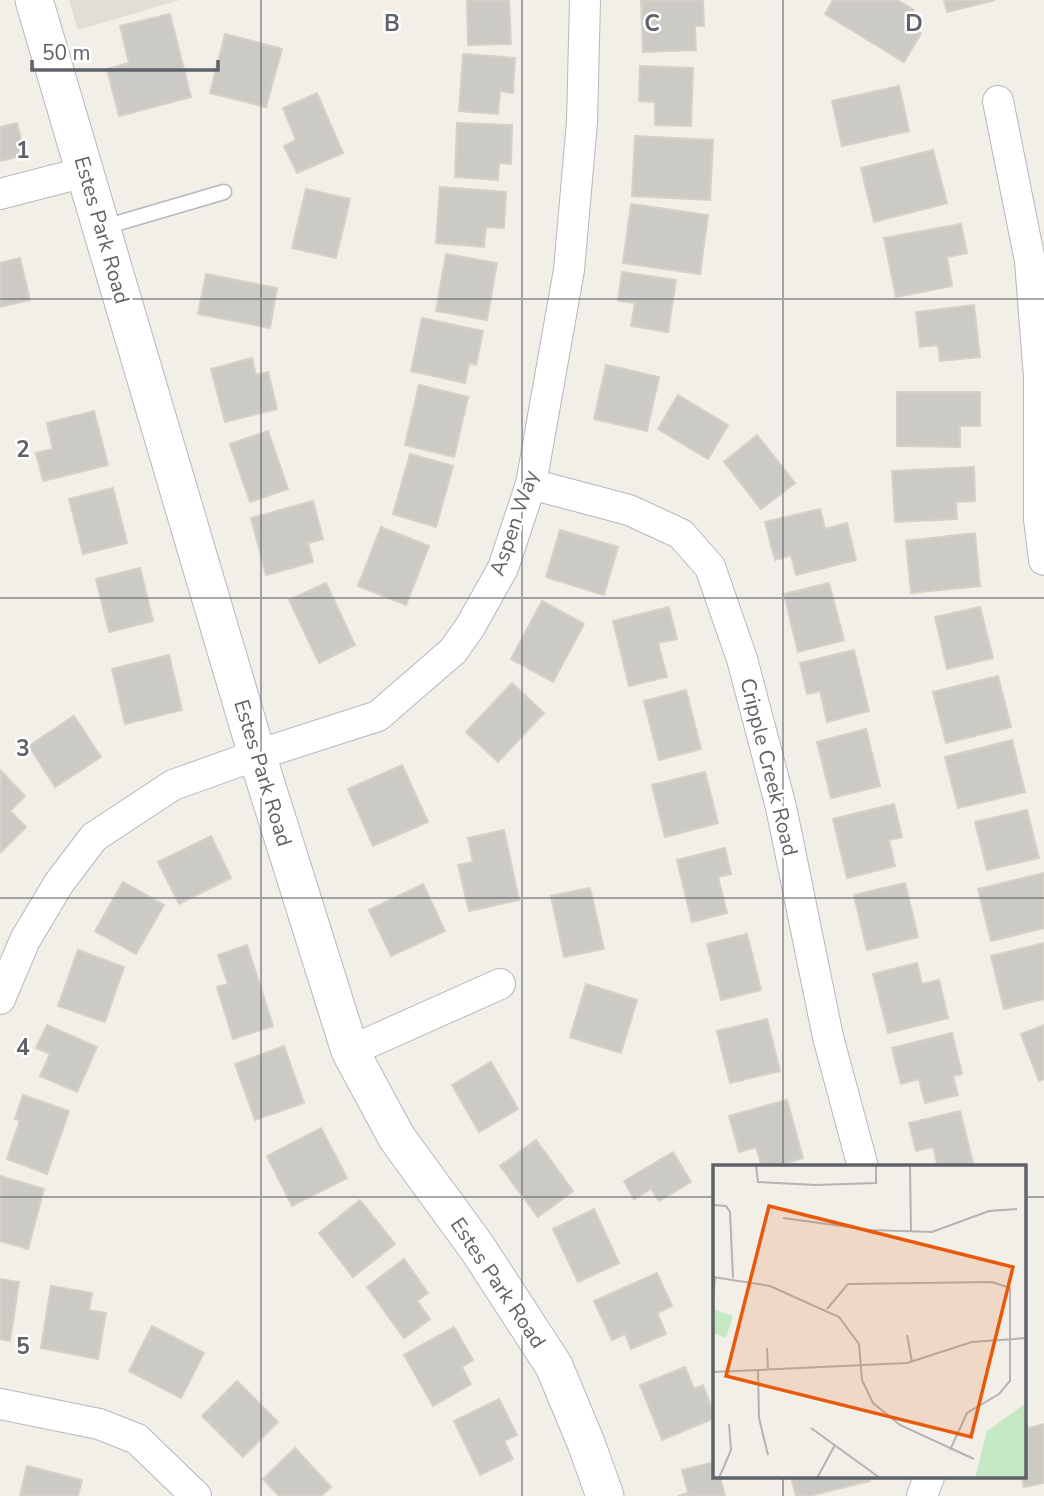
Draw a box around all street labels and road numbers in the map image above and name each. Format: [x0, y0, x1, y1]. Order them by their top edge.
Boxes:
street label: Estes Park Road [68, 153, 136, 307]
street label: Aspen Way [483, 466, 545, 579]
street label: Cripple Creek Road [733, 675, 805, 859]
street label: Estes Park Road [227, 696, 299, 850]
street label: Estes Park Road [444, 1212, 552, 1354]

